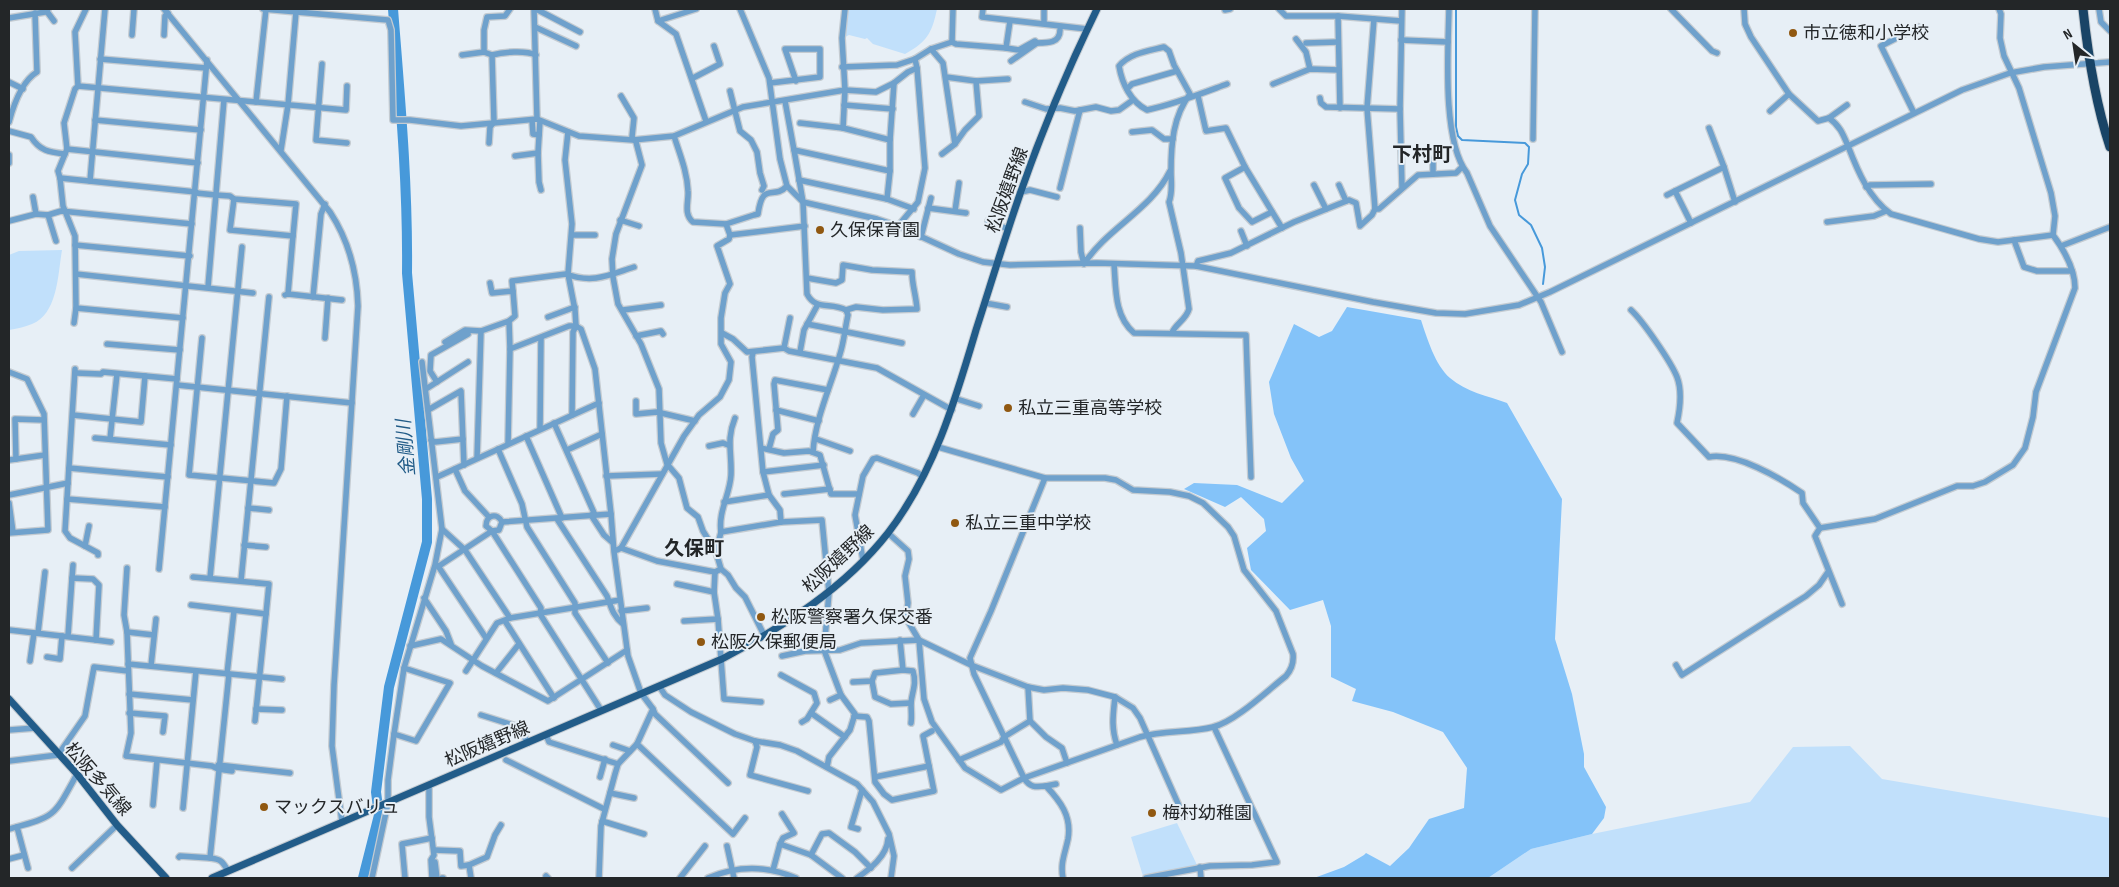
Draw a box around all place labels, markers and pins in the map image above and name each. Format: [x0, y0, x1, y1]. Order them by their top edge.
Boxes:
place label: 市立徳和小学校 [1803, 23, 1929, 44]
marker: 市立徳和小学校 [1787, 27, 1799, 39]
place label: 久保保育園 [830, 220, 920, 241]
marker: 久保保育園 [814, 224, 826, 236]
place label: 私立三重高等学校 [1018, 398, 1162, 419]
marker: 私立三重高等学校 [1002, 402, 1014, 414]
place label: 私立三重中学校 [965, 513, 1091, 534]
marker: 私立三重中学校 [949, 517, 961, 529]
place label: 松阪警察署久保交番 [771, 607, 933, 628]
marker: 松阪警察署久保交番 [755, 611, 767, 623]
place label: 松阪久保郵便局 [711, 632, 837, 653]
marker: 松阪久保郵便局 [695, 636, 707, 648]
place label: マックスバリュ [274, 797, 399, 818]
marker: マックスバリュ [258, 801, 270, 813]
place label: 梅村幼稚園 [1162, 803, 1252, 824]
marker: 梅村幼稚園 [1146, 807, 1158, 819]

